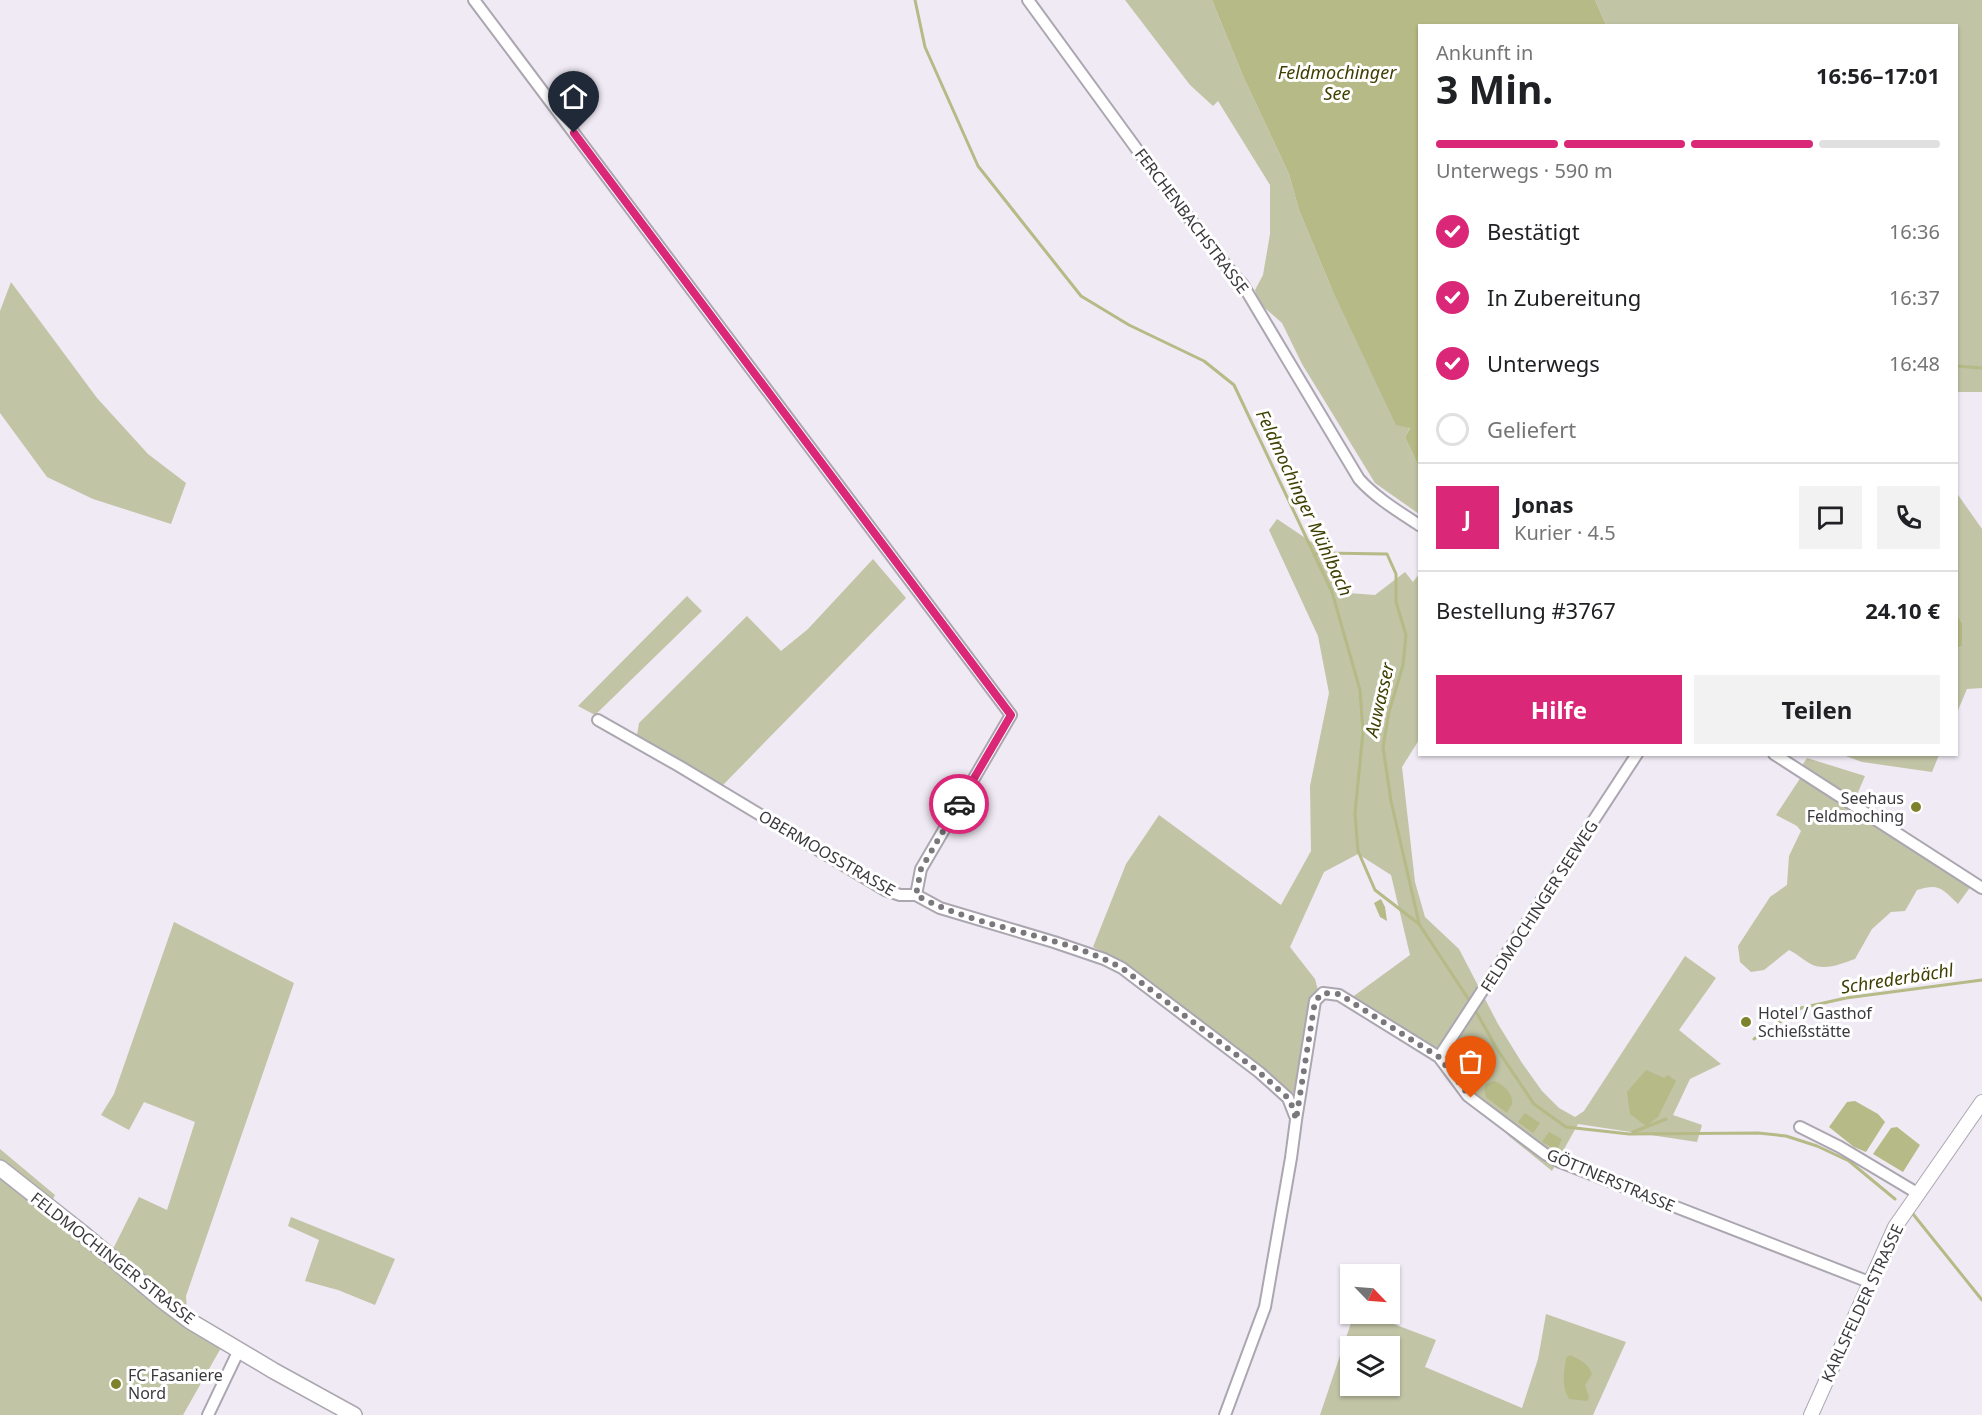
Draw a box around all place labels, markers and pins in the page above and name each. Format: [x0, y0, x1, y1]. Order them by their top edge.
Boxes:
pin [548, 71, 599, 133]
place label: Seehaus Feldmoching [1807, 787, 1904, 827]
marker: Seehaus Feldmoching [1909, 800, 1923, 814]
place label: Hotel / Gasthof Schießstätte [1758, 1002, 1873, 1042]
marker: Hotel / Gasthof Schießstätte [1739, 1015, 1753, 1029]
pin [1445, 1036, 1496, 1098]
place label: FC Fasaniere Nord [128, 1364, 223, 1404]
marker: FC Fasaniere Nord [109, 1377, 123, 1391]

